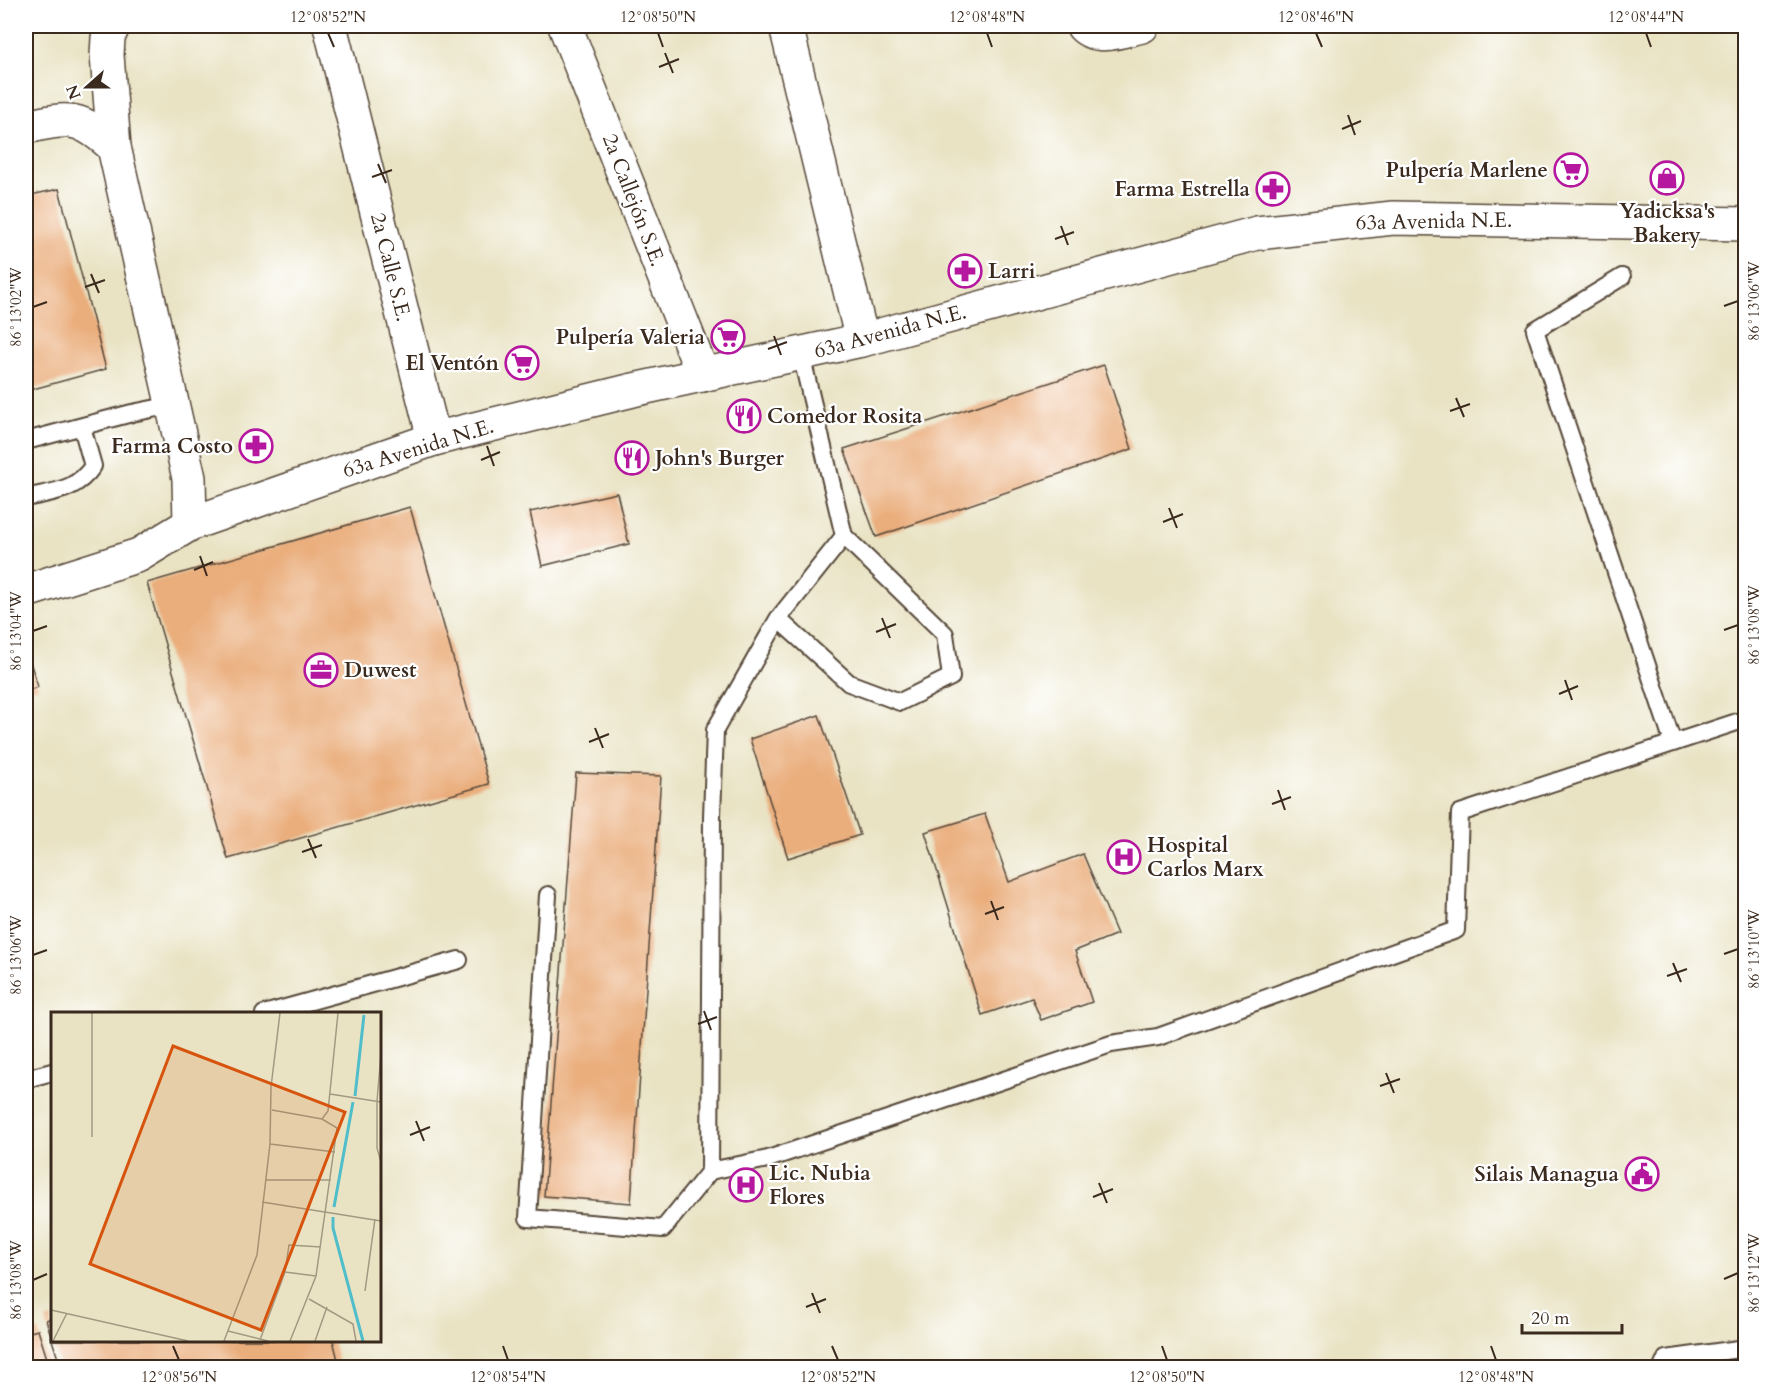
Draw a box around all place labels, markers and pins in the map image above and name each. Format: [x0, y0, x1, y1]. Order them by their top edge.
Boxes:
supermarket icon: Pulpería Marlene [1553, 152, 1589, 188]
place label: Pulpería Marlene [1386, 156, 1548, 185]
shop icon: Yadicksa's Bakery [1649, 160, 1685, 196]
pharmacy icon: Farma Estrella [1255, 171, 1291, 207]
place label: Farma Estrella [1114, 175, 1251, 204]
place label: Yadicksa's Bakery [1619, 197, 1715, 250]
pharmacy icon: Larri [947, 253, 983, 289]
place label: Larri [988, 257, 1036, 286]
supermarket icon: Pulpería Valeria [710, 319, 746, 355]
place label: Pulpería Valeria [556, 323, 706, 352]
supermarket icon: El Ventón [504, 345, 540, 381]
place label: El Ventón [405, 349, 499, 378]
restaurant icon: Comedor Rosita [726, 398, 762, 434]
place label: Comedor Rosita [767, 402, 923, 431]
pharmacy icon: Farma Costo [238, 428, 274, 464]
place label: Farma Costo [111, 432, 233, 461]
restaurant icon: John's Burger [614, 440, 650, 476]
place label: John's Burger [652, 444, 785, 473]
office icon: Duwest [303, 652, 339, 688]
place label: Duwest [344, 656, 417, 685]
place label: Hospital Carlos Marx [1147, 831, 1264, 884]
hospital icon: Hospital Carlos Marx [1106, 839, 1142, 875]
public building icon: Silais Managua [1624, 1156, 1660, 1192]
place label: Lic. Nubia Flores [769, 1159, 871, 1212]
place label: Silais Managua [1475, 1160, 1620, 1189]
hospital icon: Lic. Nubia Flores [728, 1167, 764, 1203]

